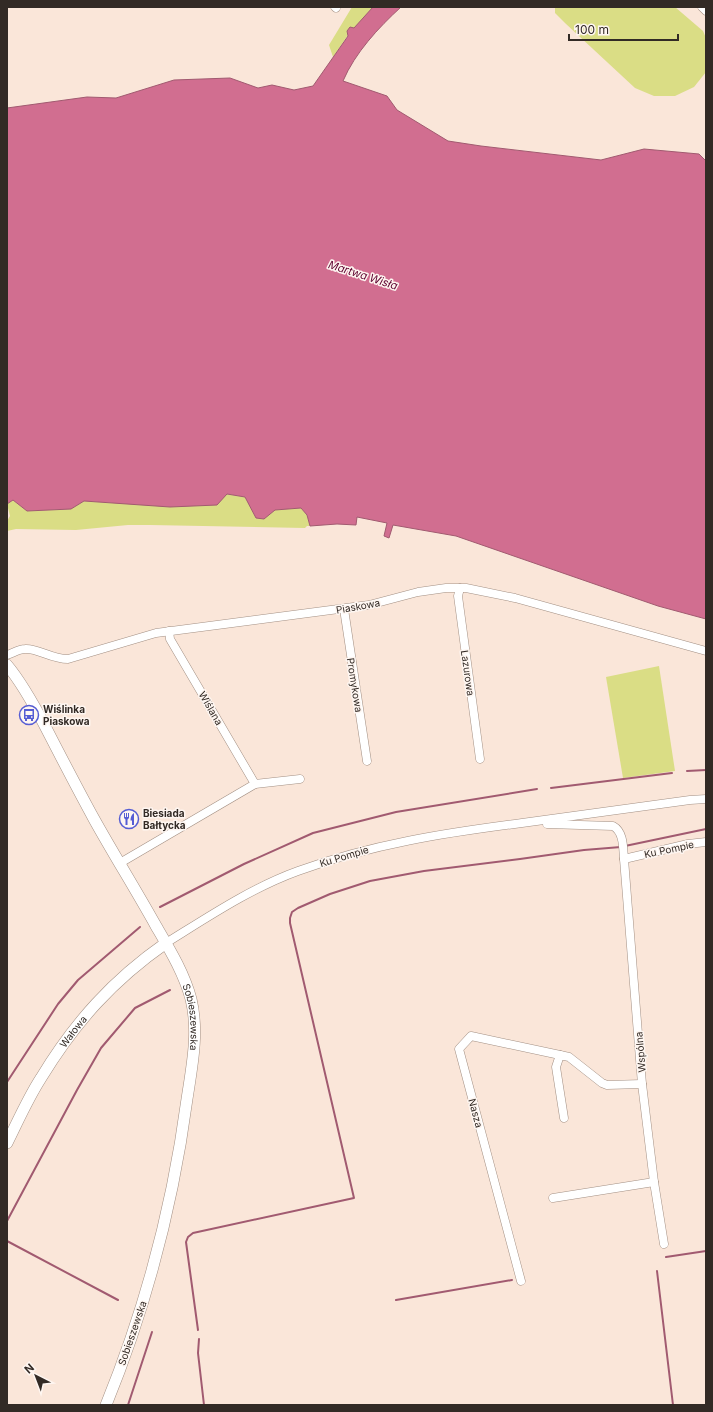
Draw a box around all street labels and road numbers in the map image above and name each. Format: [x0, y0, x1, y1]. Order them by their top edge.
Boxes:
street label: Piaskowa [335, 596, 381, 616]
street label: Lazurowa [459, 649, 477, 697]
street label: Promykowa [345, 657, 365, 713]
street label: Wiślana [197, 689, 225, 727]
street label: Ku Pompie [643, 838, 695, 860]
street label: Ku Pompie [318, 843, 370, 869]
street label: Sobieszewska [180, 982, 201, 1051]
street label: Wałowa [57, 1013, 89, 1050]
street label: Wspólna [632, 1031, 648, 1073]
street label: Nasza [466, 1097, 486, 1129]
street label: Sobieszewska [115, 1299, 149, 1367]

